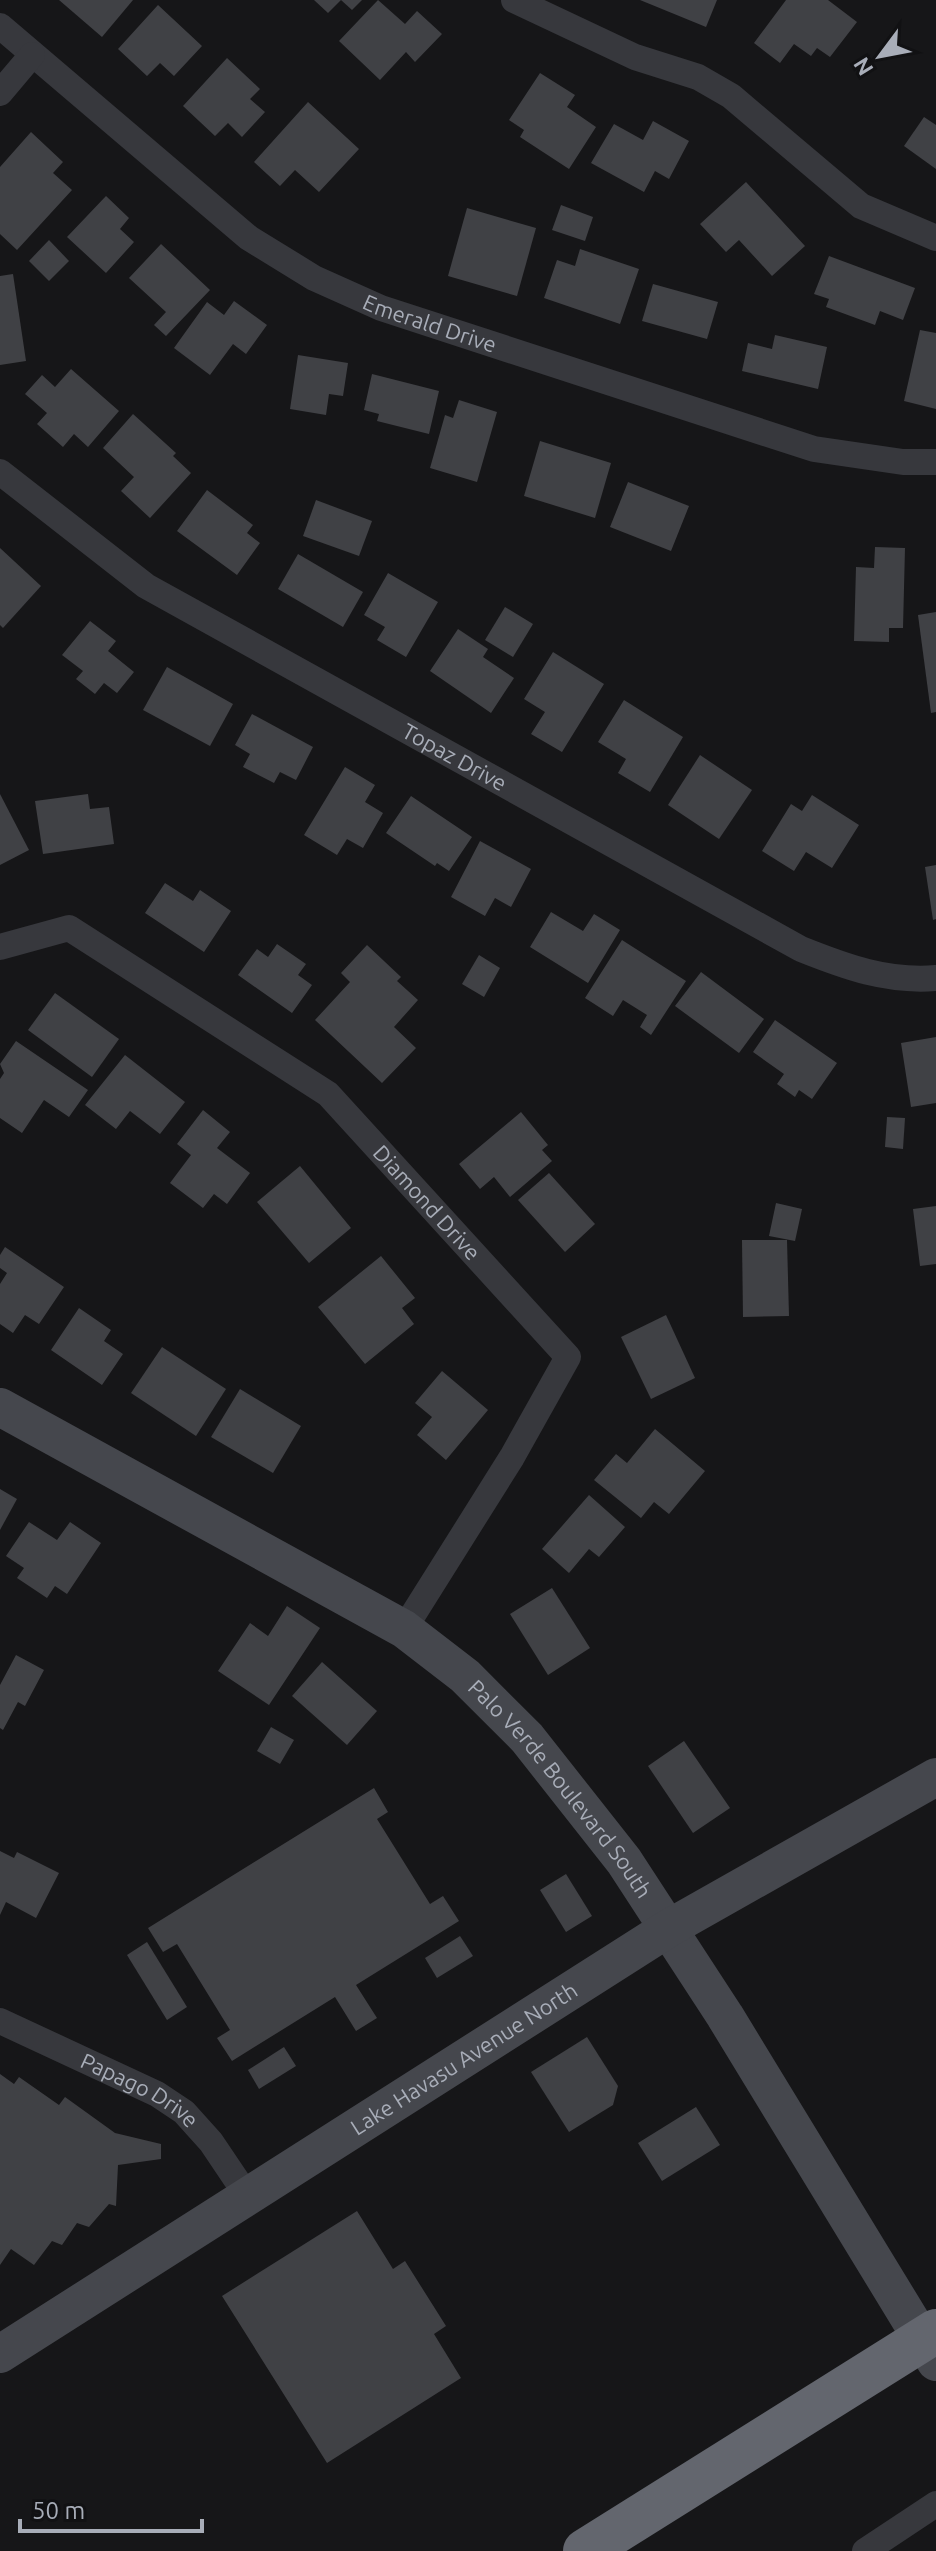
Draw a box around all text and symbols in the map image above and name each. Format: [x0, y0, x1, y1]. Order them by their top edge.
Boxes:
north arrow [840, 16, 920, 96]
text: N [848, 53, 878, 80]
street label: Emerald Drive [359, 289, 500, 357]
street label: Topaz Drive [398, 718, 511, 795]
street label: Diamond Drive [369, 1140, 486, 1265]
street label: Palo Verde Boulevard South [464, 1674, 658, 1902]
street label: Lake Havasu Avenue North [346, 1977, 582, 2140]
street label: Papago Drive [77, 2047, 204, 2132]
scale bar [20, 2483, 202, 2533]
text: 50 m [32, 2497, 85, 2524]

